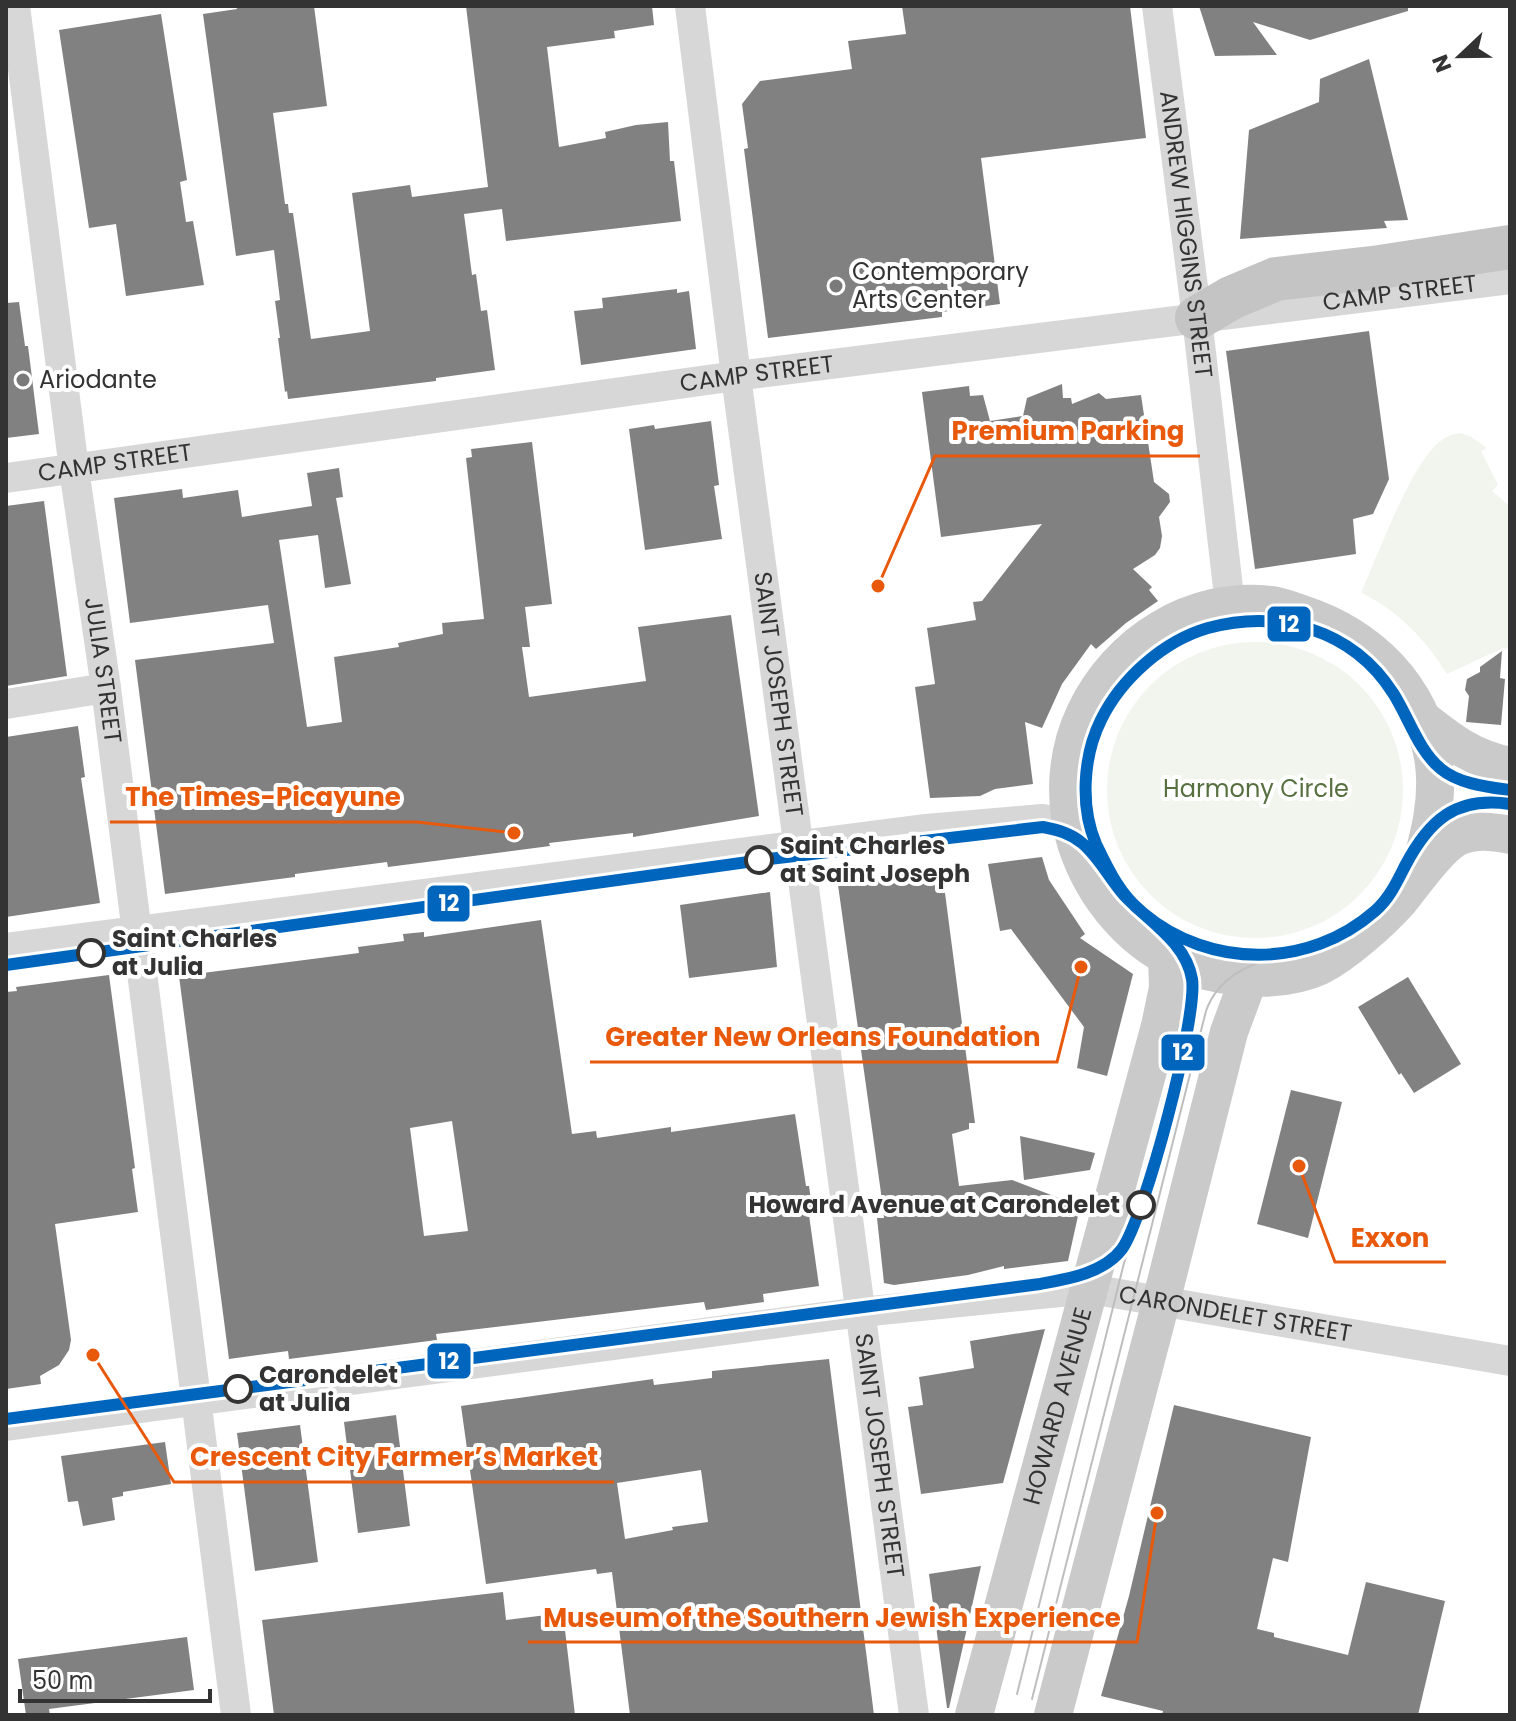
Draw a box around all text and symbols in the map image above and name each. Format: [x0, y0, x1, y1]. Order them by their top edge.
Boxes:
north arrow [1420, 16, 1500, 96]
text: N [1424, 50, 1459, 77]
street label: ANDREW HIGGINS STREET [1152, 89, 1221, 380]
place label: Contemporary Arts Center [852, 255, 1029, 316]
street label: CAMP STREET [1321, 266, 1479, 318]
marker: Contemporary Arts Center [827, 277, 845, 295]
street label: CAMP STREET [678, 347, 836, 400]
place label: Ariodante [39, 363, 157, 396]
marker: Ariodante [14, 371, 32, 389]
callout: Premium Parking [935, 406, 1200, 456]
text: Premium Parking [951, 413, 1185, 449]
street label: CAMP STREET [36, 435, 194, 489]
street label: SAINT JOSEPH STREET [746, 570, 811, 819]
street label: JULIA STREET [77, 595, 130, 745]
line badge: 12 [1266, 605, 1312, 643]
text: 12 [1279, 609, 1299, 640]
callout: The Times-Picayune [110, 772, 417, 822]
park label: Harmony Circle [1163, 772, 1349, 805]
text: The Times-Picayune [125, 779, 401, 815]
place label: Saint Charles at Saint Joseph [780, 829, 970, 890]
marker: Saint Charles at Saint Joseph [745, 846, 773, 874]
line badge: 12 [426, 884, 471, 923]
text: 12 [439, 888, 459, 919]
place label: Saint Charles at Julia [112, 922, 277, 983]
marker: Saint Charles at Julia [77, 939, 105, 967]
callout: Greater New Orleans Foundation [590, 1012, 1057, 1062]
text: Greater New Orleans Foundation [605, 1019, 1041, 1055]
line badge: 12 [1160, 1033, 1206, 1072]
text: 12 [1173, 1037, 1193, 1068]
place label: Howard Avenue at Carondelet [749, 1188, 1120, 1221]
marker: Howard Avenue at Carondelet [1127, 1191, 1155, 1219]
callout: Exxon [1335, 1212, 1446, 1262]
text: Exxon [1351, 1220, 1429, 1256]
street label: CARONDELET STREET [1116, 1277, 1354, 1350]
street label: HOWARD AVENUE [1015, 1304, 1099, 1508]
street label: SAINT JOSEPH STREET [847, 1331, 913, 1580]
line badge: 12 [426, 1342, 472, 1380]
text: 12 [439, 1346, 459, 1377]
place label: Carondelet at Julia [259, 1358, 398, 1419]
marker: Carondelet at Julia [224, 1375, 252, 1403]
callout: Crescent City Farmer’s Market [174, 1432, 614, 1482]
text: Crescent City Farmer’s Market [190, 1439, 598, 1475]
callout: Museum of the Southern Jewish Experience [528, 1592, 1137, 1642]
text: Museum of the Southern Jewish Experience [543, 1600, 1121, 1636]
scale bar [20, 1653, 210, 1703]
text: 50 m [32, 1664, 93, 1697]

